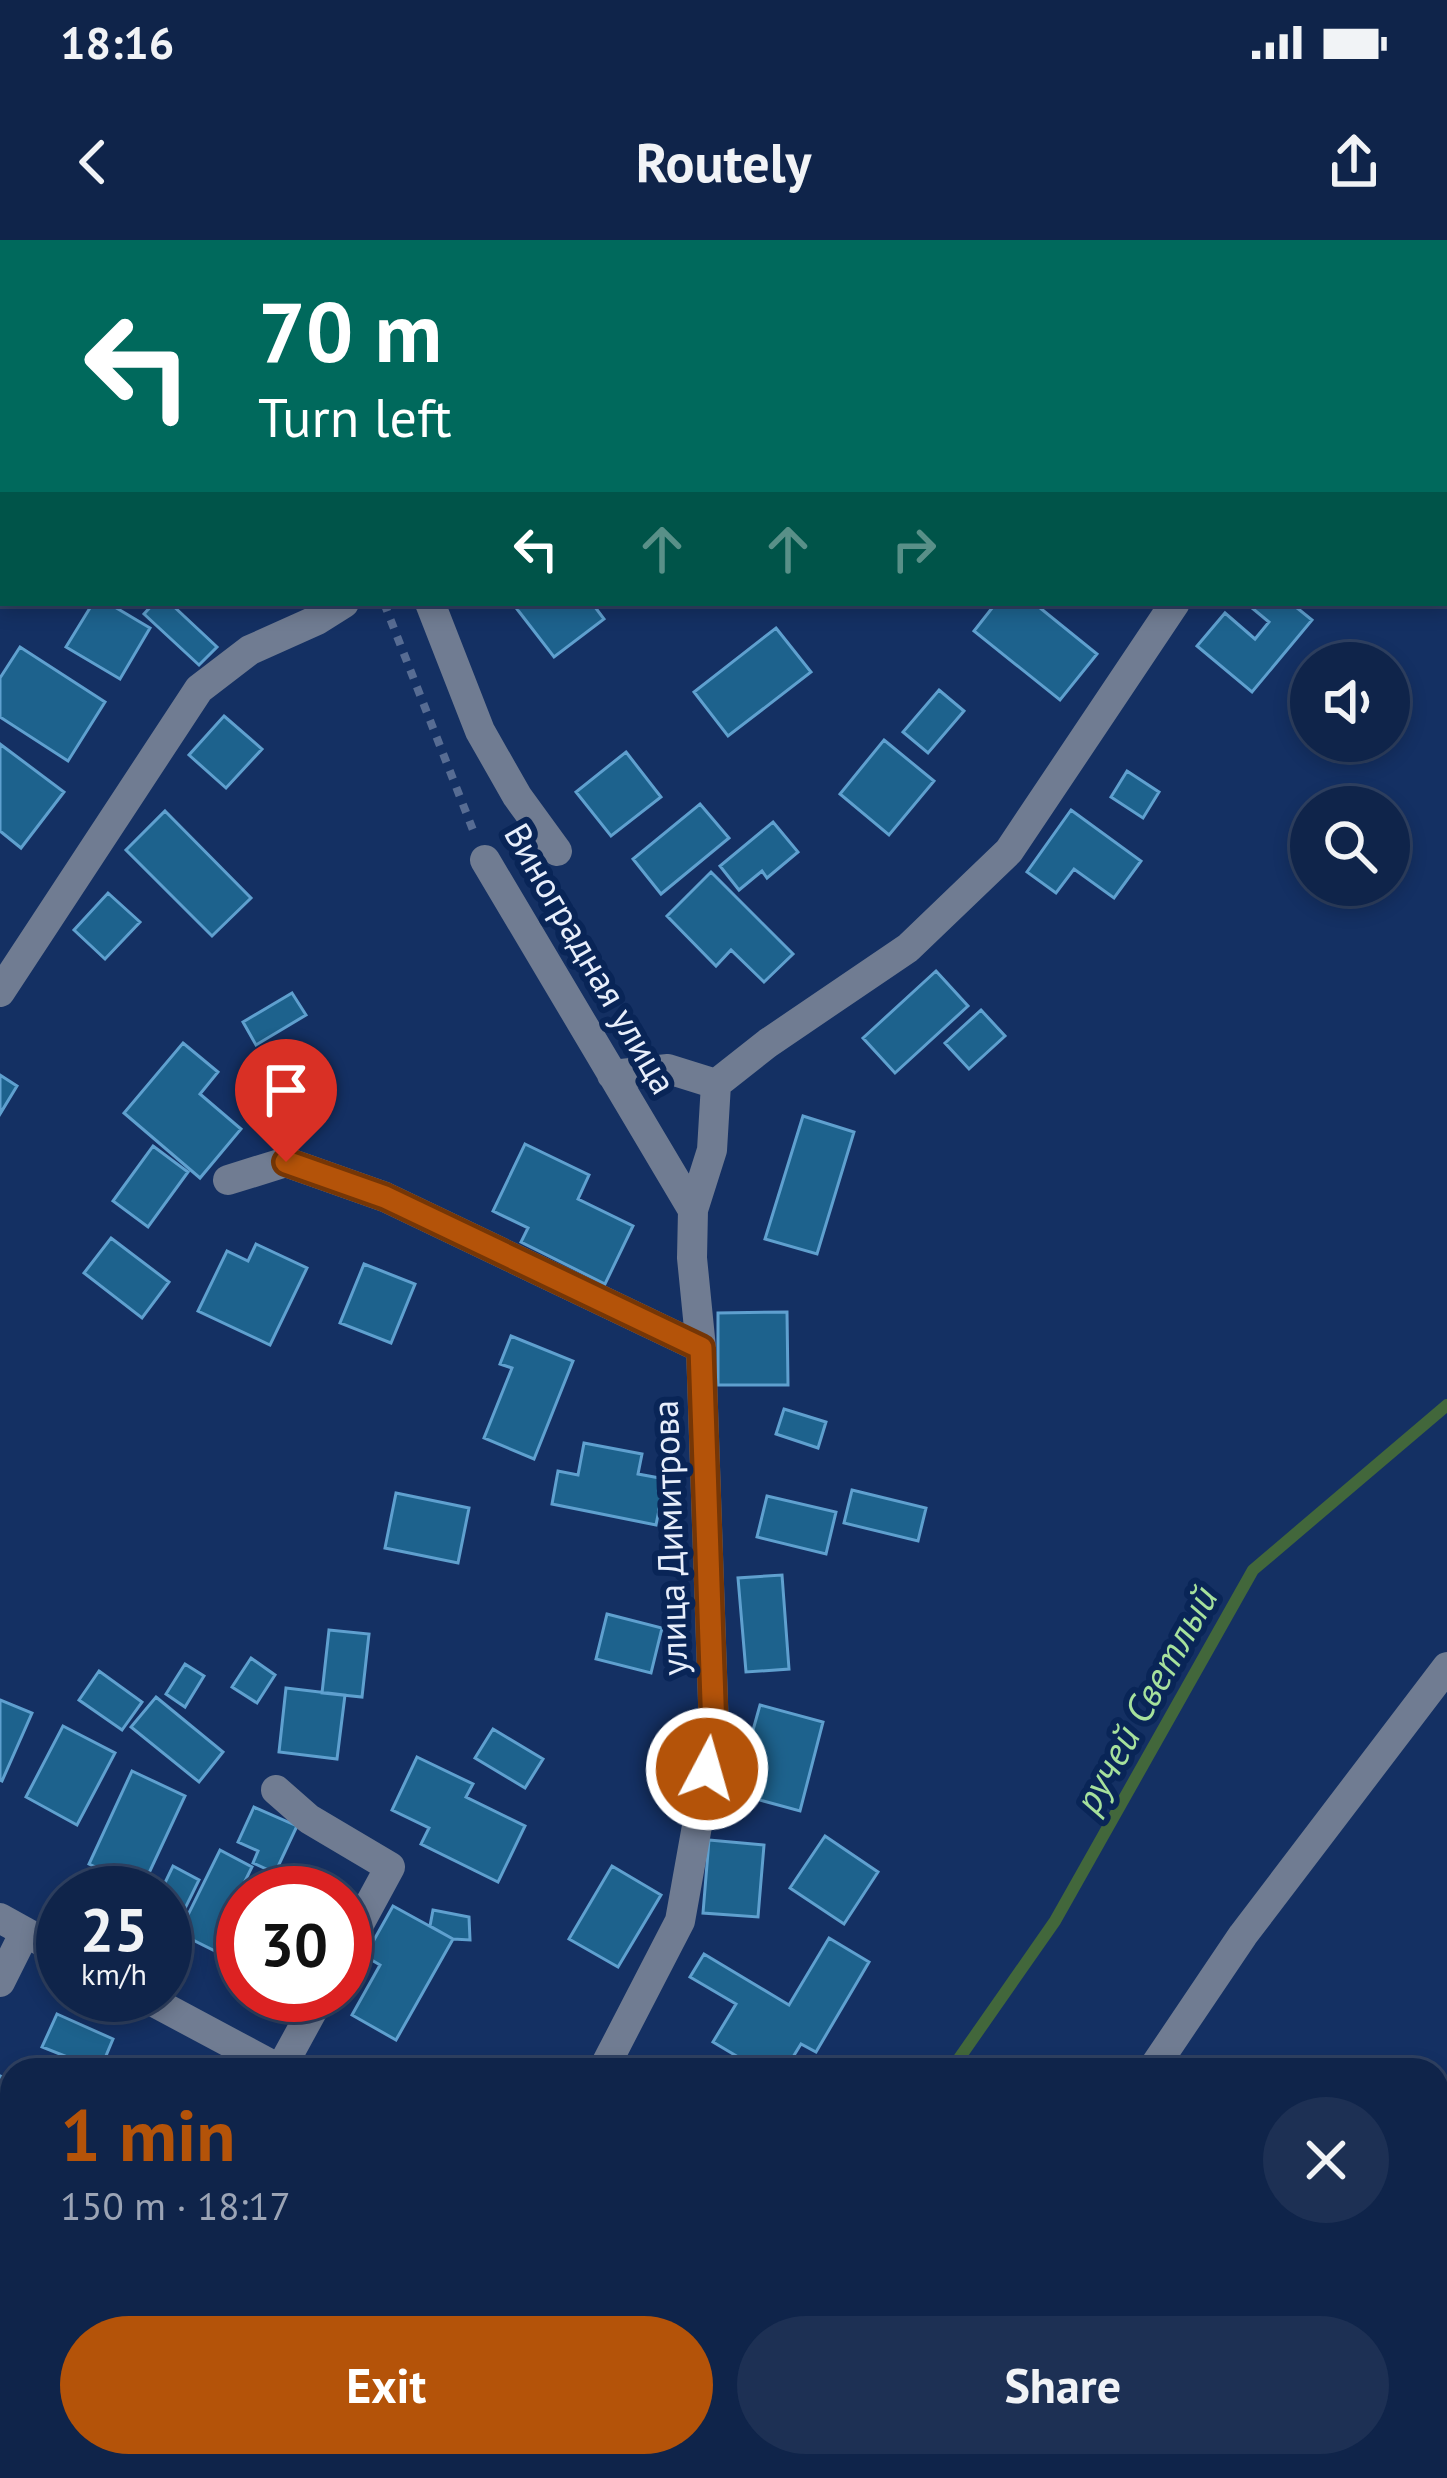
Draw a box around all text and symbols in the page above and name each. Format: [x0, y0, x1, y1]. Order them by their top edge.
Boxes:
text: 18:16 [60, 13, 174, 71]
text: Routely [636, 127, 811, 197]
icon: back [60, 129, 126, 195]
icon: share [1321, 129, 1387, 195]
text: 70 m [258, 276, 442, 385]
icon: left [60, 288, 216, 444]
text: Turn left [258, 382, 452, 452]
icon: left [503, 516, 569, 582]
icon: ahead [629, 516, 695, 582]
icon: ahead [755, 516, 821, 582]
icon: right [881, 516, 947, 582]
map controls [1290, 642, 1410, 906]
button: sound [1290, 642, 1410, 762]
button: search [1290, 786, 1410, 906]
street label: Виноградная улица [494, 814, 688, 1102]
pin [235, 1039, 337, 1162]
icon: arrive [253, 1057, 319, 1123]
street label: улица Димитрова [641, 1399, 697, 1677]
water label: ручей Светлый [1061, 1576, 1228, 1823]
position arrow [644, 1706, 770, 1832]
speed limit sign: 30 [216, 1866, 372, 2022]
text: 25 [80, 1890, 148, 1968]
text: km/h [81, 1954, 147, 1993]
text: 1 min [60, 2088, 236, 2181]
button: close [1263, 2097, 1389, 2223]
text: 150 m · 18:17 [60, 2180, 291, 2231]
button: Exit [60, 2316, 713, 2454]
button: Share [737, 2316, 1389, 2454]

